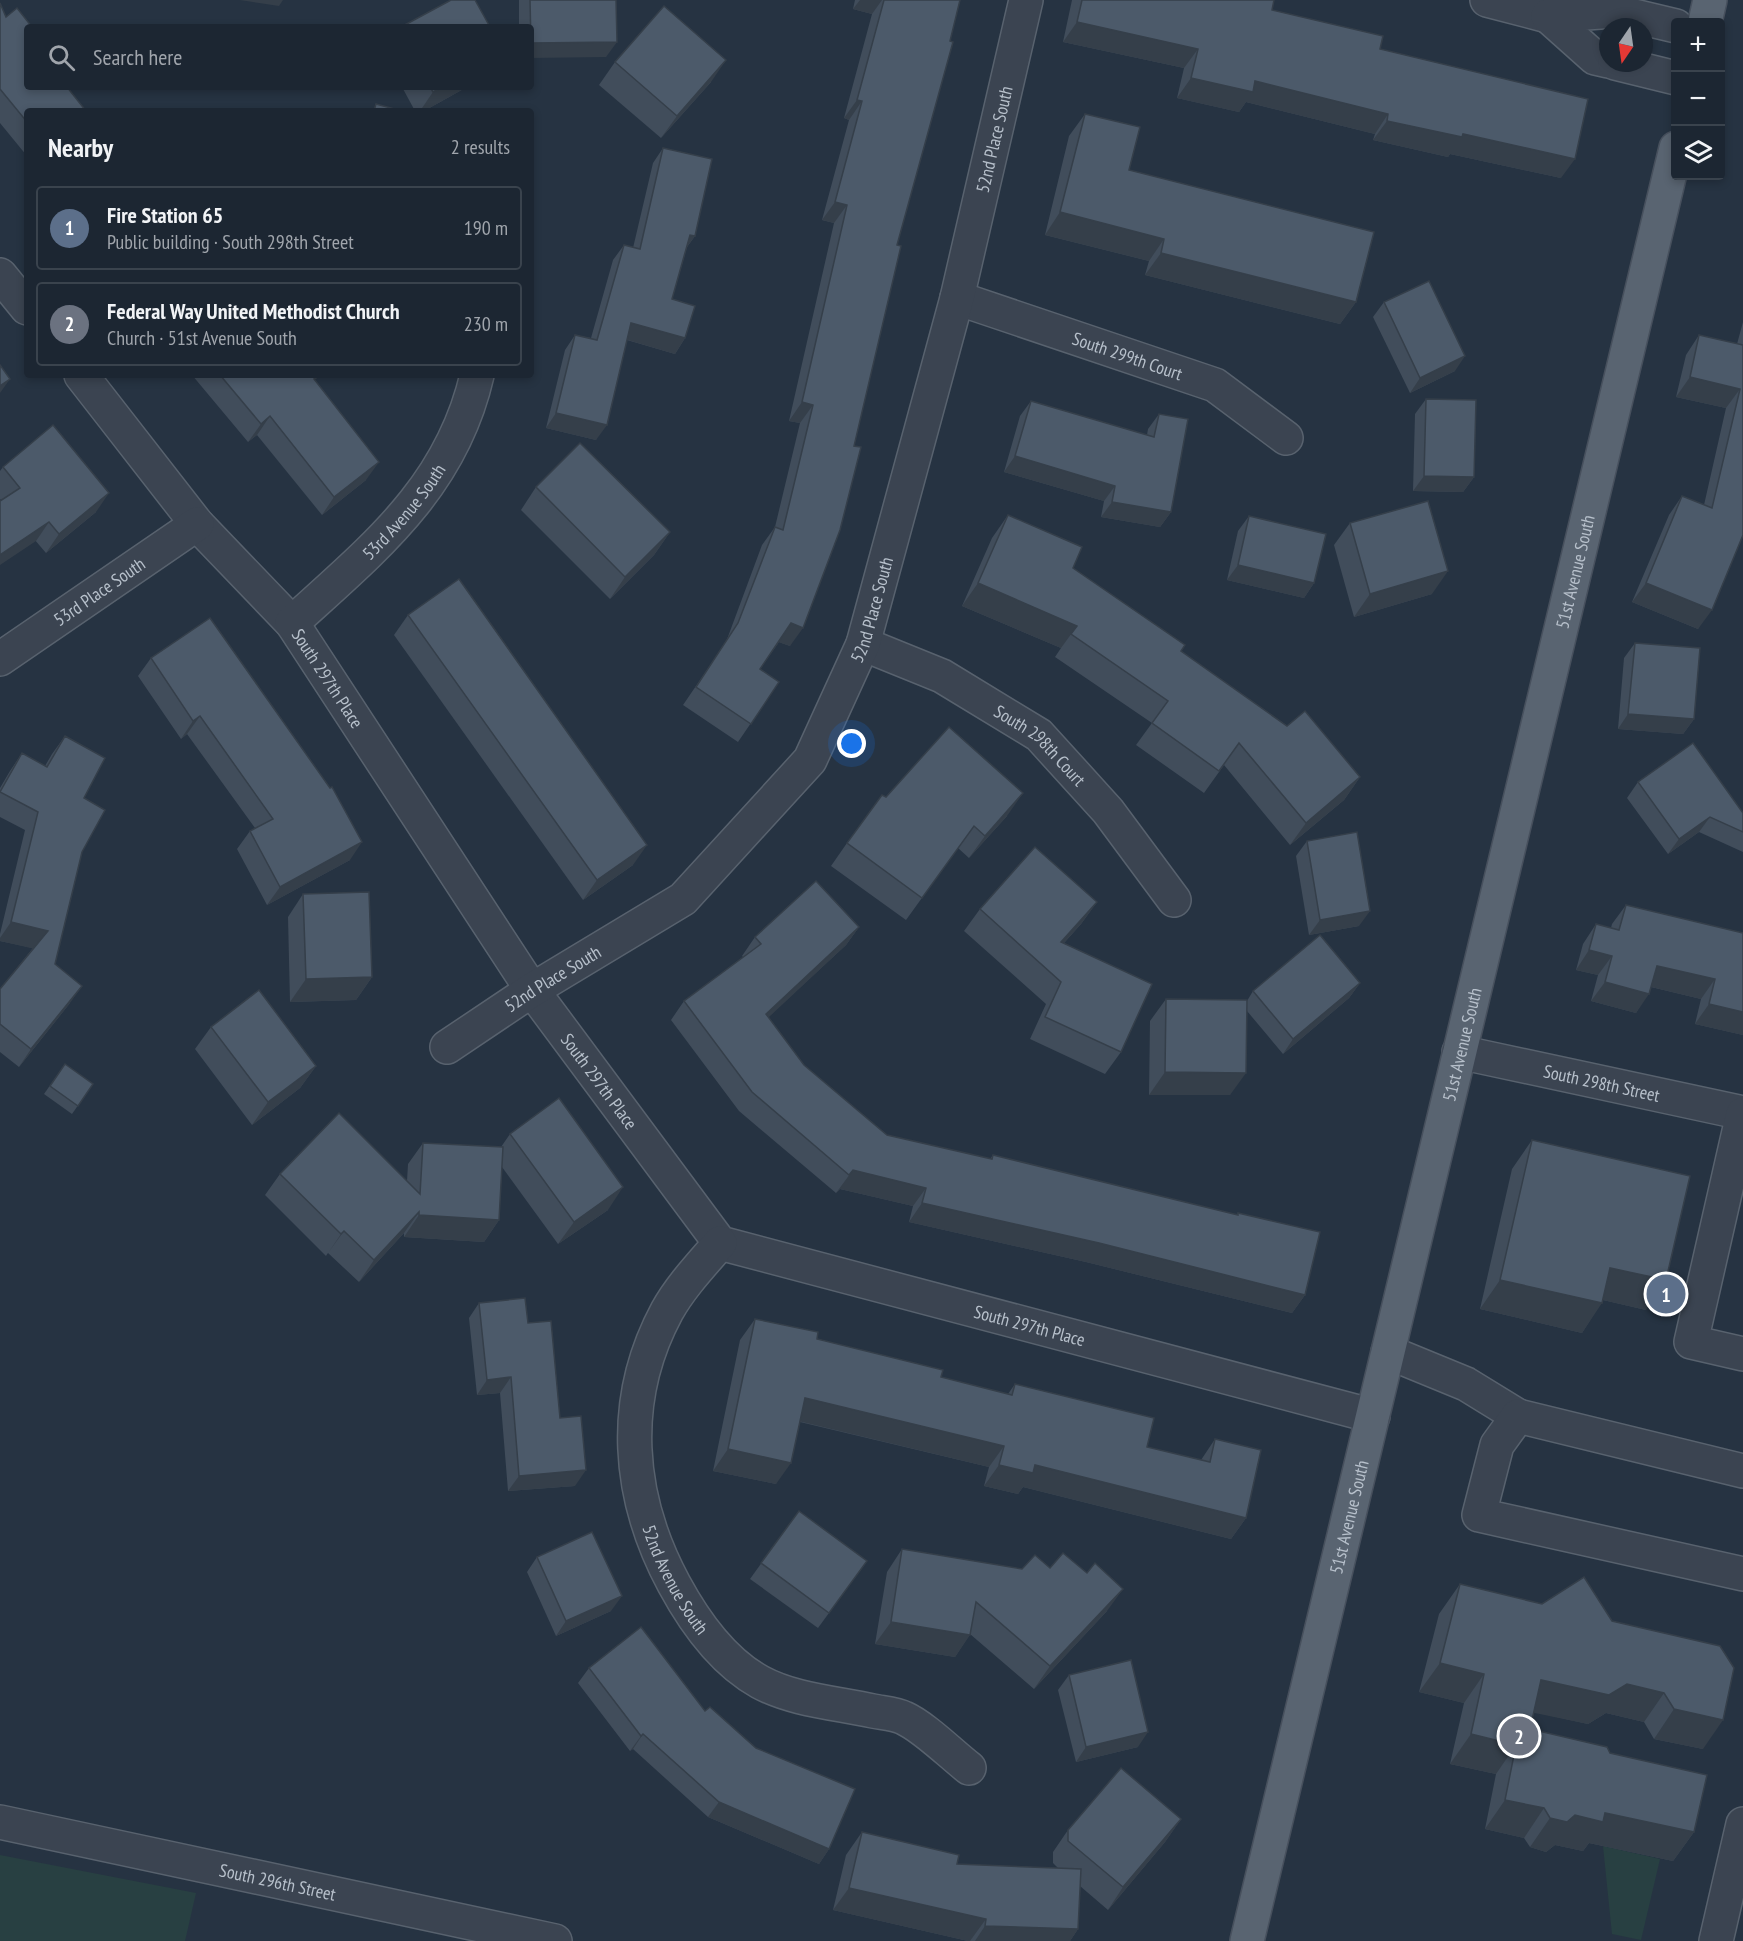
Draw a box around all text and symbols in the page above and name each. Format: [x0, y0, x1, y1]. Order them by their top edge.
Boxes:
north arrow [1599, 18, 1653, 72]
map controls [1671, 18, 1725, 180]
button: + [1671, 18, 1725, 72]
search box [24, 24, 534, 90]
icon: search [45, 41, 78, 74]
text: Search here [93, 43, 182, 71]
button: − [1671, 72, 1725, 126]
street label: 52nd Place South [970, 84, 1017, 195]
button: layers [1671, 126, 1725, 180]
text: Nearby [48, 131, 113, 164]
text: 2 results [451, 134, 510, 160]
text: Fire Station 65 [107, 201, 223, 229]
text: 1 [65, 215, 74, 241]
text: 190 m [464, 215, 508, 241]
text: Public building · South 298th Street [107, 229, 354, 255]
text: Federal Way United Methodist Church [107, 297, 400, 325]
text: 2 [65, 311, 74, 337]
text: 230 m [464, 311, 508, 337]
text: Church · 51st Avenue South [107, 325, 297, 351]
street label: South 299th Court [1070, 326, 1186, 385]
street label: 53rd Avenue South [357, 460, 450, 564]
street label: 51st Avenue South [1550, 512, 1599, 631]
street label: 53rd Place South [49, 552, 149, 631]
street label: 52nd Place South [845, 554, 898, 666]
street label: South 297th Place [287, 624, 369, 732]
street label: South 298th Court [990, 699, 1091, 791]
your location [837, 729, 866, 758]
street label: 52nd Place South [500, 940, 605, 1017]
street label: 51st Avenue South [1437, 985, 1486, 1103]
street label: South 297th Place [556, 1028, 643, 1134]
street label: South 298th Street [1541, 1059, 1662, 1106]
pin: 1 [1646, 1272, 1686, 1316]
street label: South 297th Place [972, 1299, 1088, 1351]
street label: 51st Avenue South [1324, 1458, 1373, 1576]
street label: 52nd Avenue South [638, 1522, 714, 1639]
pin: 2 [1500, 1714, 1538, 1758]
street label: South 296th Street [217, 1858, 338, 1905]

